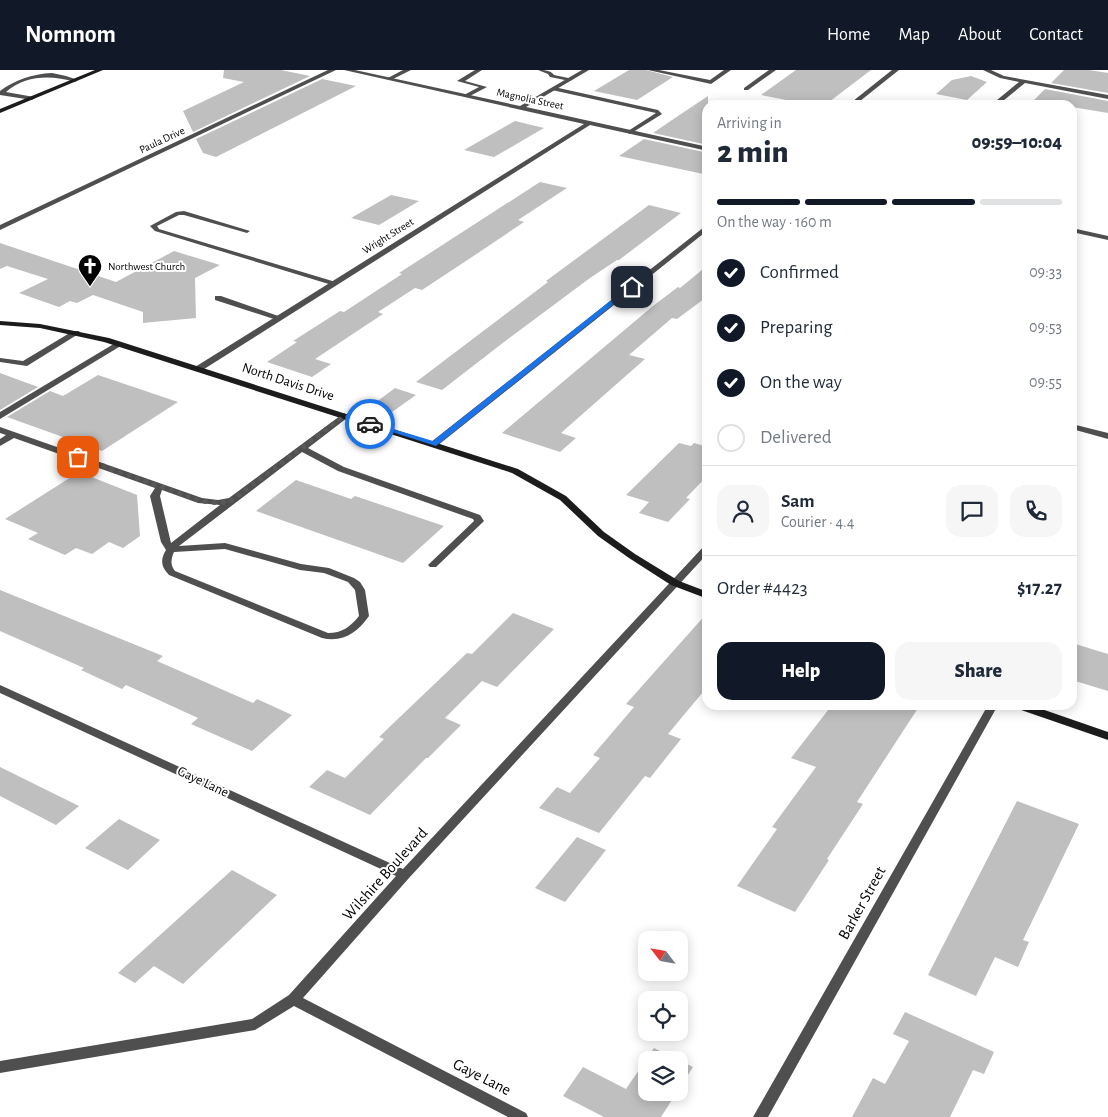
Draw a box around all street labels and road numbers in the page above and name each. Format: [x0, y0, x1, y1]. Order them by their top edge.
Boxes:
street label: Magnolia Street [495, 87, 565, 112]
street label: Paula Drive [138, 125, 186, 155]
street label: Wright Street [361, 216, 416, 256]
street label: North Davis Drive [240, 361, 336, 403]
street label: Gaye Lane [175, 764, 231, 800]
street label: Wilshire Boulevard [339, 825, 431, 923]
street label: Barker Street [835, 864, 889, 942]
street label: Gaye Lane [450, 1056, 514, 1099]

